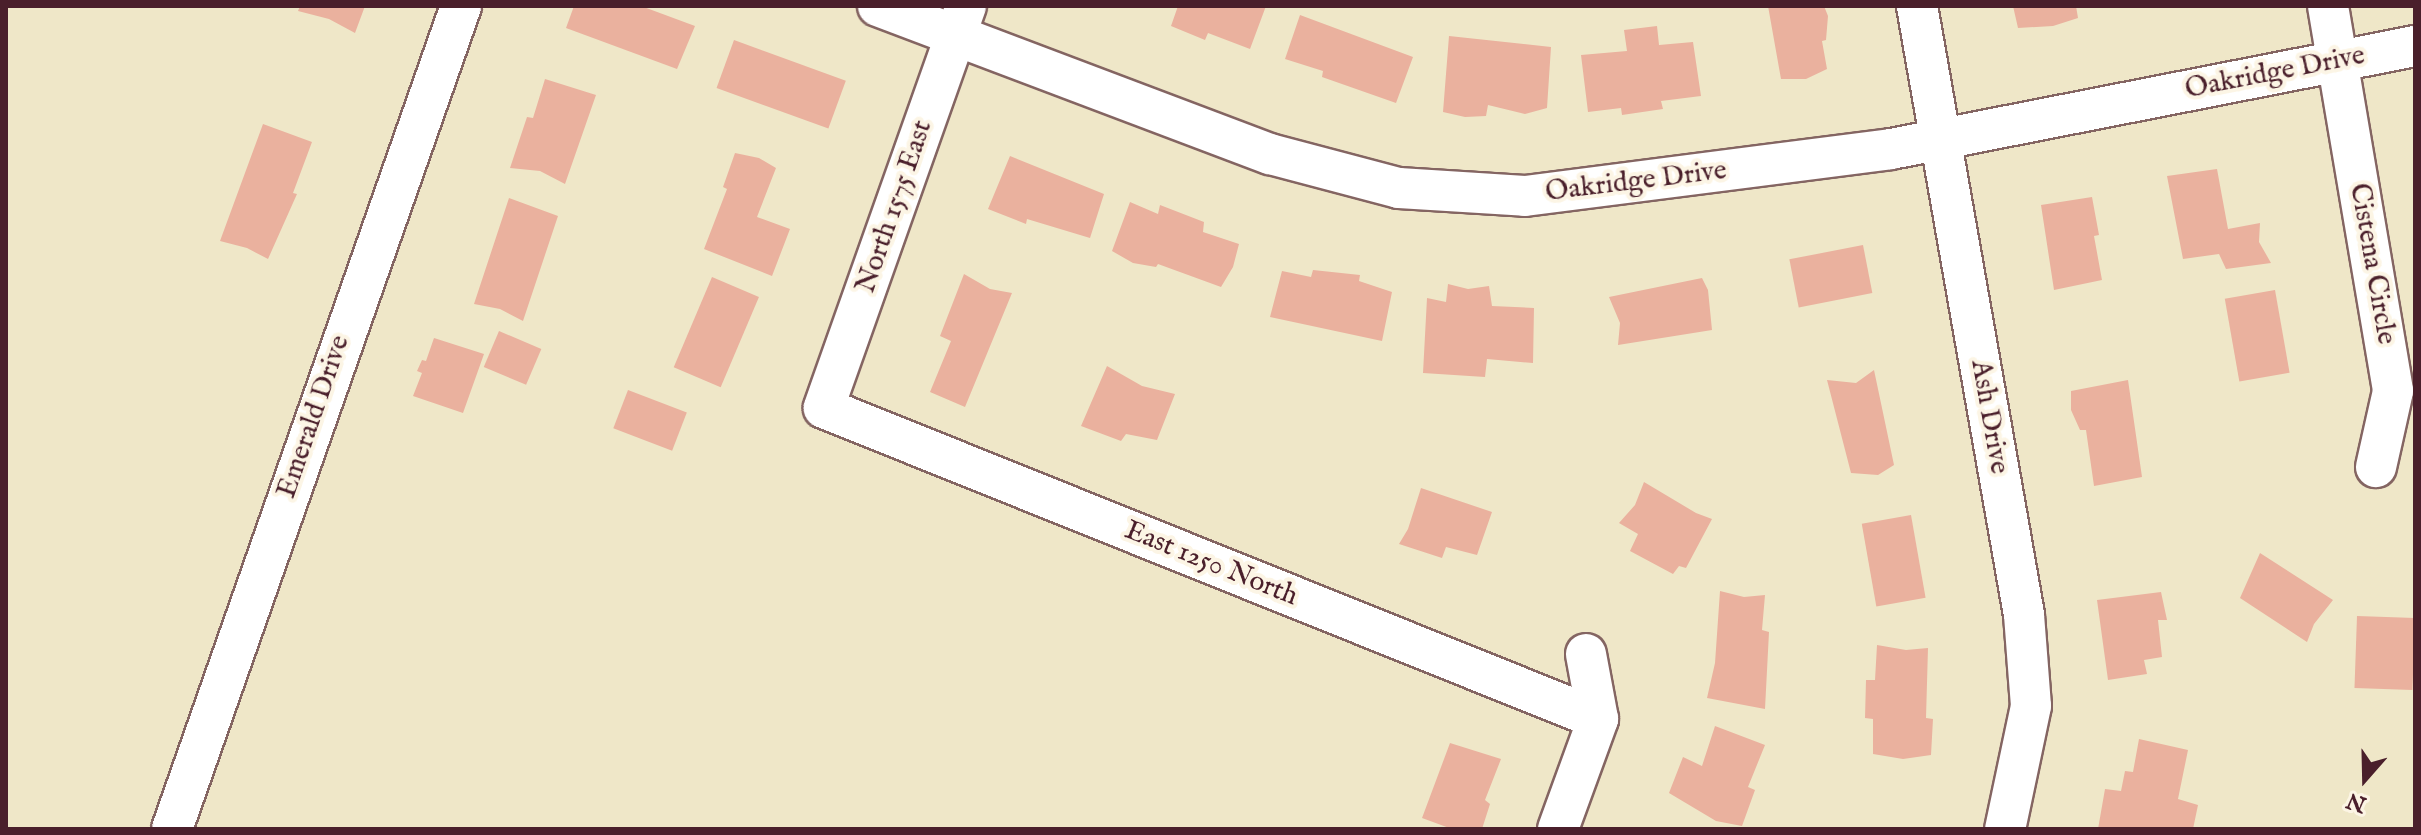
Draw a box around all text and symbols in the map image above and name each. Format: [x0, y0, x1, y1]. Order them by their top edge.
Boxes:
street label: Oakridge Drive [2182, 39, 2368, 107]
street label: North 1575 East [850, 116, 940, 298]
street label: Oakridge Drive [1544, 154, 1728, 210]
street label: Cistena Circle [2341, 181, 2403, 347]
street label: Emerald Drive [270, 331, 358, 503]
street label: Ash Drive [1962, 357, 2016, 477]
street label: East 1250 North [1120, 514, 1302, 614]
north arrow [2325, 739, 2405, 819]
text: N [2343, 785, 2371, 818]

